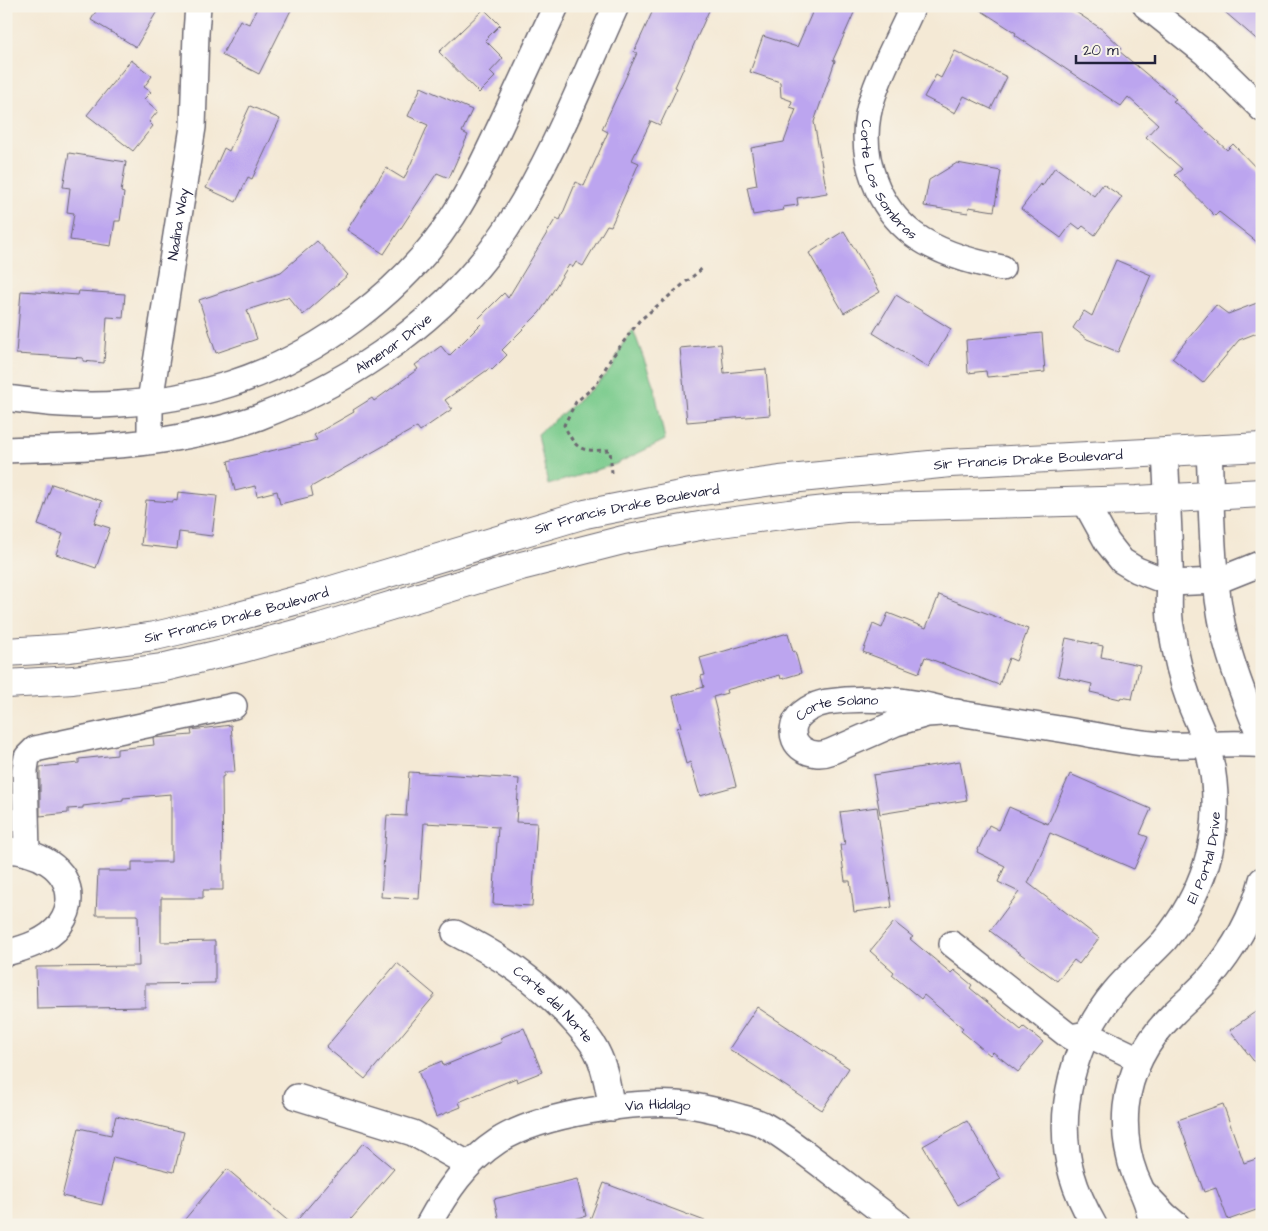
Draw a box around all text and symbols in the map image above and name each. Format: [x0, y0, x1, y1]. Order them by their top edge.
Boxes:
scale bar [1076, 32, 1154, 64]
text: 20 m [1083, 40, 1119, 61]
street label: Corte Los Sombras [855, 119, 921, 245]
street label: Nadina Way [163, 186, 194, 262]
street label: Almenar Drive [351, 309, 437, 379]
street label: Sir Francis Drake Boulevard [933, 445, 1123, 476]
street label: Sir Francis Drake Boulevard [532, 480, 721, 540]
street label: Sir Francis Drake Boulevard [143, 583, 331, 648]
street label: Corte Solano [791, 690, 879, 726]
street label: El Portal Drive [1182, 811, 1226, 908]
street label: Corte del Norte [508, 961, 598, 1048]
street label: Via Hidalgo [624, 1095, 692, 1117]

